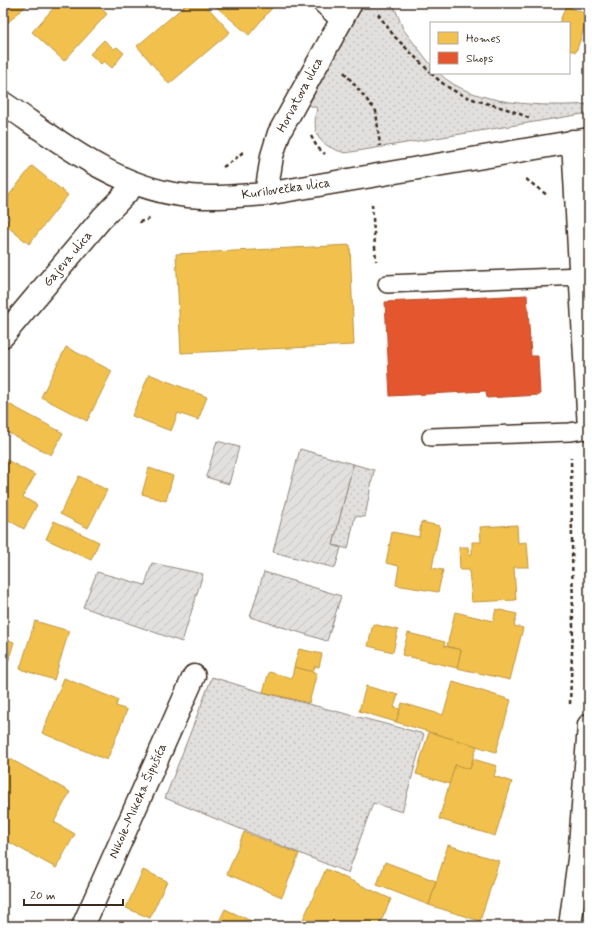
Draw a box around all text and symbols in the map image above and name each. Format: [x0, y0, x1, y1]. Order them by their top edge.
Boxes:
legend [430, 22, 570, 74]
text: Homes [466, 31, 501, 47]
text: Shops [466, 51, 493, 67]
street label: Horvatova ulica [273, 54, 327, 136]
street label: Kurilovečka ulica [241, 174, 332, 204]
street label: Gajeva ulica [40, 227, 97, 290]
street label: Nikole-Mikeka Šipušića [105, 740, 171, 861]
scale bar [24, 881, 123, 907]
text: 20 m [30, 888, 56, 904]

